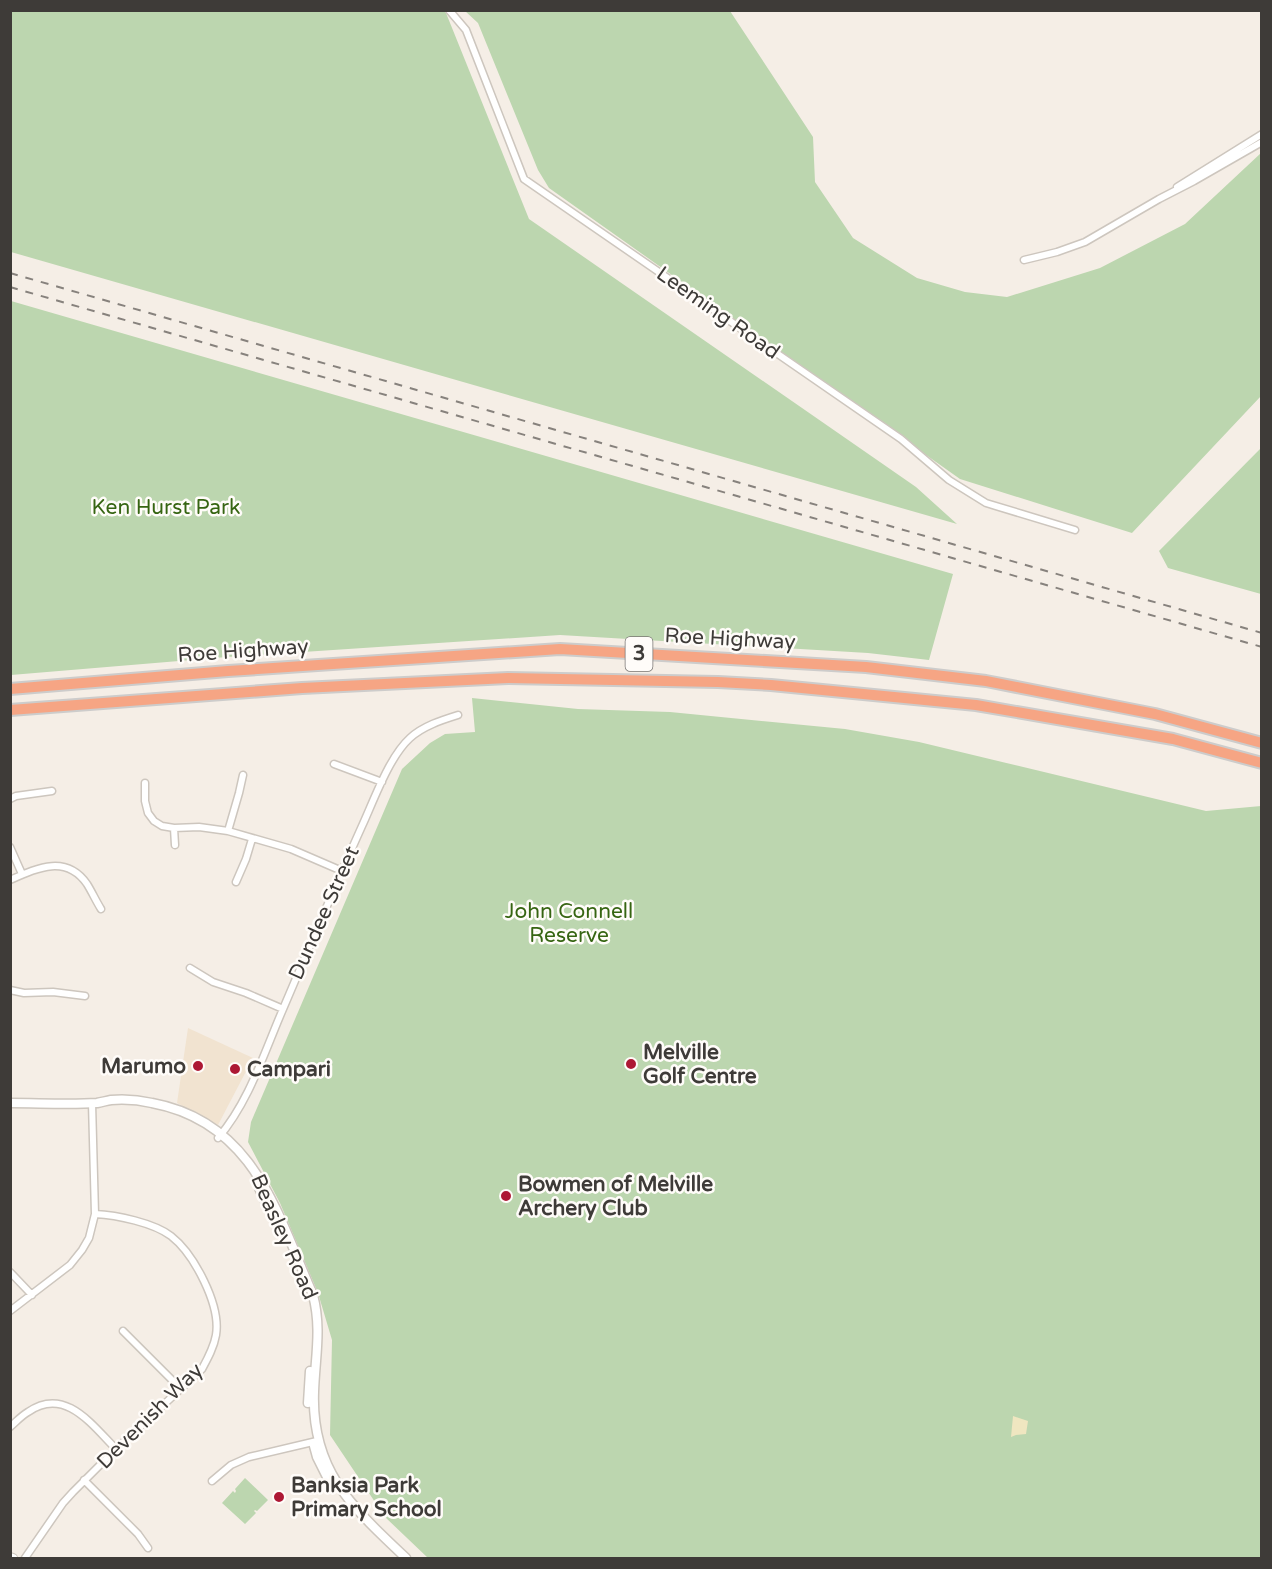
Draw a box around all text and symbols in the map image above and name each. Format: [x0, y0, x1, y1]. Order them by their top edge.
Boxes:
street label: Leeming Road [652, 261, 784, 365]
park label: Ken Hurst Park [92, 495, 240, 520]
street label: Roe Highway [664, 623, 796, 655]
street label: Roe Highway [177, 634, 309, 668]
road number: 3 [626, 637, 652, 671]
street label: Dundee Street [283, 842, 365, 984]
park label: John Connell Reserve [505, 899, 633, 948]
place label: Melville Golf Centre [643, 1040, 757, 1089]
place label: Marumo [101, 1054, 186, 1079]
place label: Campari [247, 1057, 331, 1082]
marker: Melville Golf Centre [624, 1057, 638, 1071]
marker: Marumo [191, 1059, 205, 1073]
marker: Campari [228, 1062, 242, 1076]
street label: Beasley Road [245, 1170, 323, 1304]
place label: Bowmen of Melville Archery Club [518, 1172, 713, 1221]
marker: Bowmen of Melville Archery Club [499, 1189, 513, 1203]
street label: Devenish Way [92, 1358, 208, 1474]
place label: Banksia Park Primary School [291, 1473, 442, 1522]
marker: Banksia Park Primary School [272, 1490, 286, 1504]

